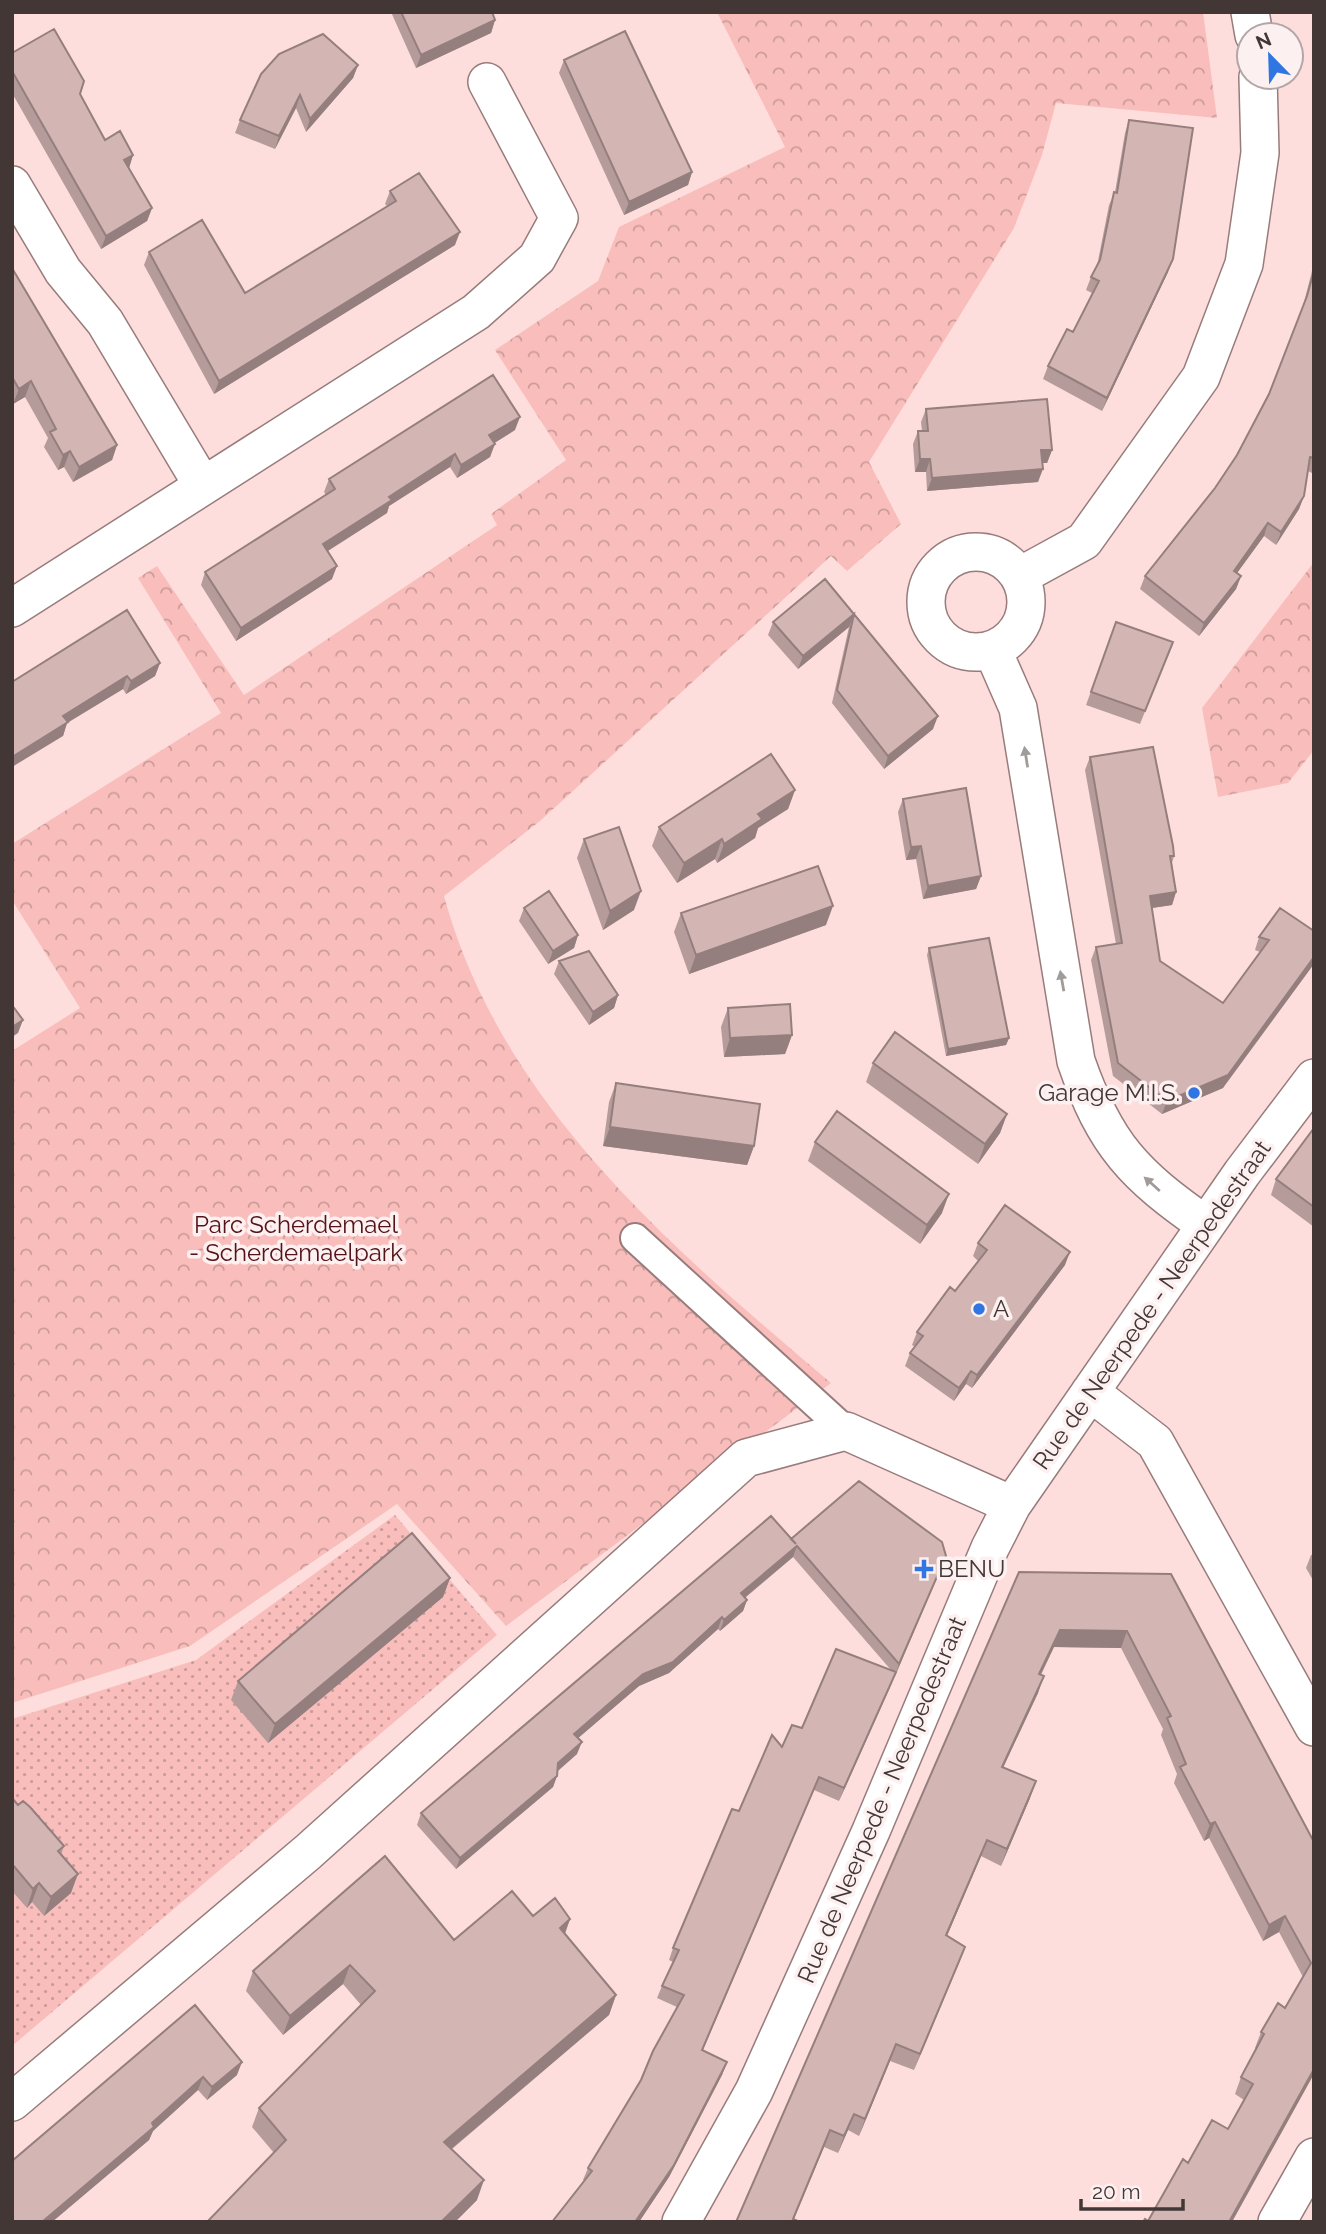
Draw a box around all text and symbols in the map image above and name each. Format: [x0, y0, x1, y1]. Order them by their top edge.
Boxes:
north arrow [1235, 21, 1305, 91]
text: N [1252, 27, 1274, 53]
one-way arrow [1020, 746, 1031, 768]
one-way arrow [1057, 970, 1068, 992]
place label: Garage M.I.S. [1038, 1078, 1180, 1107]
marker: Garage M.I.S. [1186, 1085, 1202, 1101]
street label: Rue de Neerpede - Neerpedestraat [1026, 1135, 1277, 1475]
one-way arrow [1144, 1176, 1161, 1192]
park label: Parc Scherdemael - Scherdemaelpark [189, 1210, 403, 1267]
place label: A [993, 1294, 1009, 1323]
marker: A [971, 1301, 987, 1317]
place label: BENU [938, 1554, 1005, 1583]
marker: BENU [916, 1561, 932, 1577]
street label: Rue de Neerpede - Neerpedestraat [791, 1612, 972, 1987]
scale bar [1081, 2168, 1182, 2212]
text: 20 m [1092, 2179, 1140, 2204]

